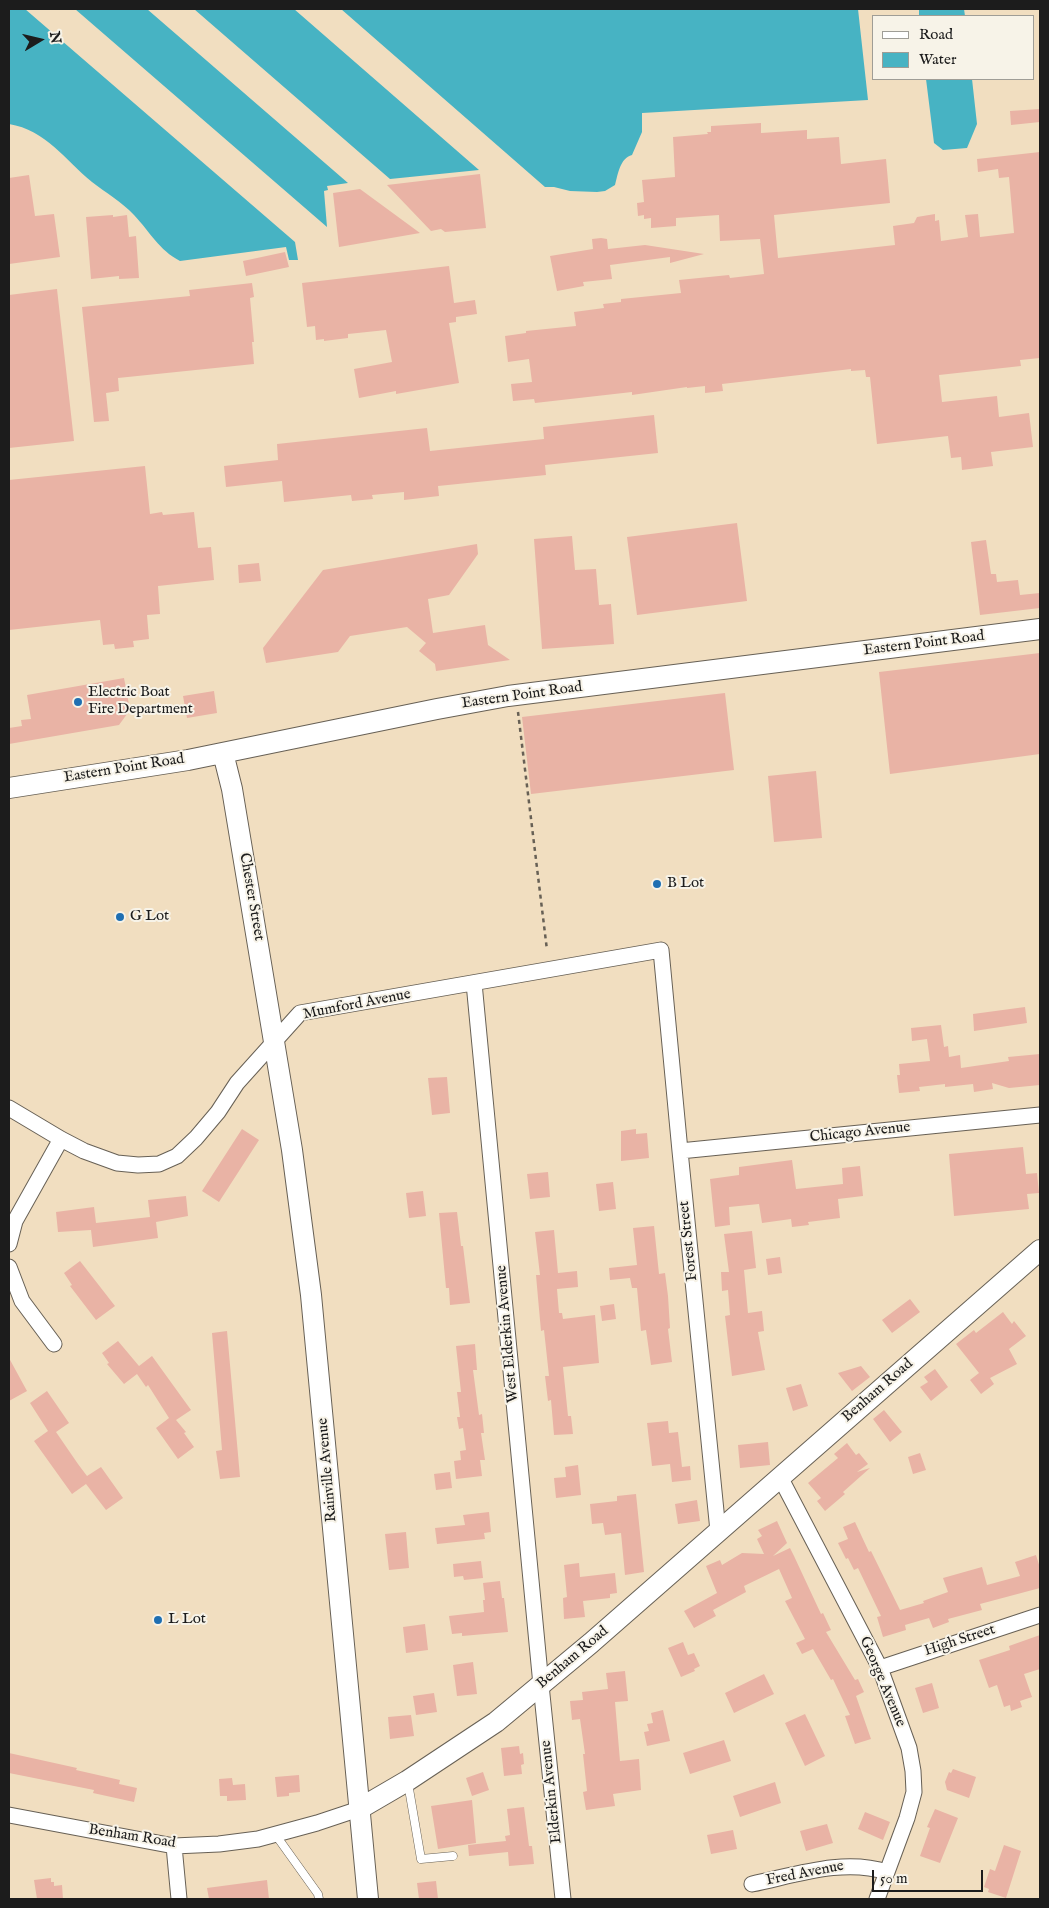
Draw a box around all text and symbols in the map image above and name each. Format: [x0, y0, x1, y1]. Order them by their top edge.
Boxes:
north arrow [15, 15, 65, 65]
legend [872, 15, 1034, 80]
text: Road [919, 25, 953, 44]
text: N [45, 30, 65, 45]
text: Water [919, 50, 956, 69]
street label: Eastern Point Road [863, 628, 985, 660]
street label: Eastern Point Road [461, 679, 583, 713]
place label: Electric Boat Fire Department [88, 684, 193, 719]
marker: Electric Boat Fire Department [72, 696, 84, 708]
street label: Eastern Point Road [63, 751, 185, 787]
street label: Chester Street [234, 852, 268, 942]
place label: B Lot [667, 875, 704, 893]
marker: B Lot [651, 878, 663, 890]
place label: G Lot [130, 908, 169, 926]
marker: G Lot [114, 911, 126, 923]
street label: Mumford Avenue [302, 986, 412, 1024]
street label: Chicago Avenue [809, 1119, 911, 1147]
street label: Forest Street [676, 1200, 702, 1282]
street label: West Elderkin Avenue [493, 1264, 523, 1404]
street label: Benham Road [839, 1355, 917, 1427]
street label: Rainville Avenue [314, 1417, 342, 1523]
place label: L Lot [168, 1611, 206, 1629]
marker: L Lot [152, 1614, 164, 1626]
street label: High Street [922, 1621, 998, 1661]
street label: Benham Road [533, 1623, 613, 1693]
street label: George Avenue [855, 1634, 909, 1730]
street label: Elderkin Avenue [538, 1739, 566, 1845]
street label: Benham Road [87, 1821, 177, 1853]
street label: Fred Avenue [765, 1858, 845, 1890]
scale bar [874, 1860, 985, 1892]
text: 50 m [880, 1869, 908, 1888]

